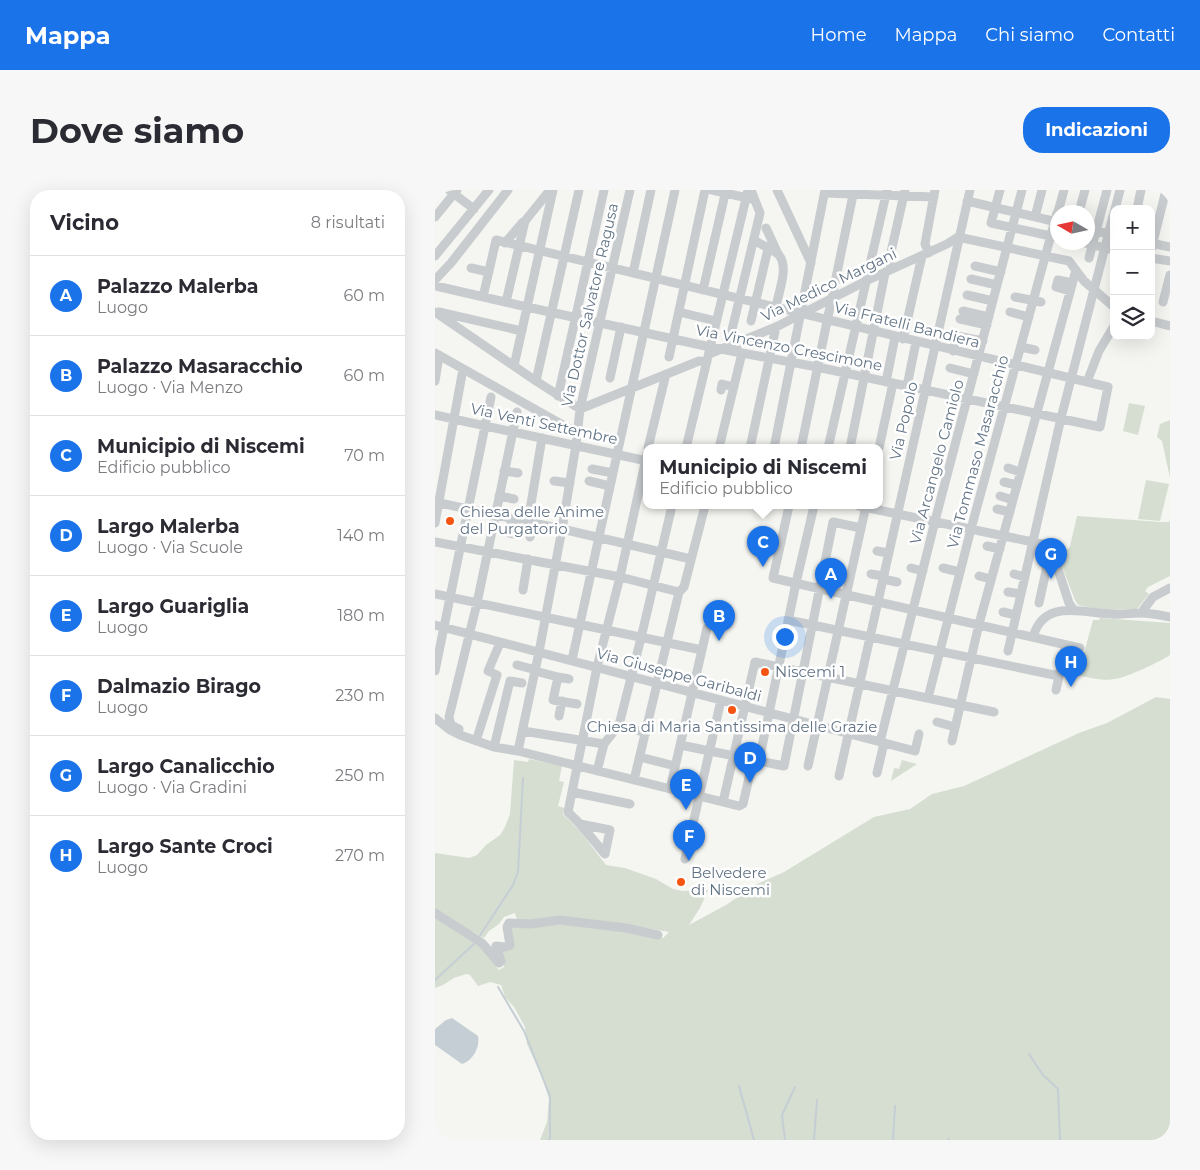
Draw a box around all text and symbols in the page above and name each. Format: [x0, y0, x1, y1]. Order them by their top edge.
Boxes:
text: Mappa [25, 21, 110, 50]
text: Home [811, 24, 867, 46]
text: Mappa [895, 24, 957, 46]
text: Chi siamo [985, 24, 1074, 46]
text: Contatti [1102, 24, 1175, 46]
button: Indicazioni [1023, 107, 1170, 153]
text: Dove siamo [30, 109, 244, 152]
street label: Via Dottor Salvatore Ragusa [557, 201, 622, 409]
north arrow [1050, 205, 1095, 250]
map controls [1110, 205, 1155, 340]
button: + [1110, 205, 1155, 250]
text: Vicino [50, 210, 119, 235]
text: 8 risultati [311, 213, 385, 232]
street label: Via Medico Margani [758, 243, 900, 326]
button: − [1110, 250, 1155, 295]
text: Palazzo Malerba [97, 275, 258, 298]
text: A [60, 286, 72, 305]
text: 60 m [343, 286, 385, 305]
button: layers [1110, 295, 1155, 340]
street label: Via Fratelli Bandiera [832, 297, 982, 352]
text: Luogo [97, 298, 148, 317]
street label: Via Vincenzo Crescimone [694, 320, 884, 375]
street label: Via Tommaso Masaracchio [943, 353, 1012, 551]
text: Palazzo Masaracchio [97, 355, 303, 378]
text: B [60, 366, 72, 385]
text: 60 m [343, 366, 385, 385]
street label: Via Arcangelo Camiolo [905, 377, 968, 546]
text: Luogo · Via Menzo [97, 378, 243, 397]
street label: Via Popolo [885, 380, 922, 462]
street label: Via Venti Settembre [469, 399, 619, 448]
text: Municipio di Niscemi [97, 435, 305, 458]
popup [643, 444, 883, 509]
text: C [60, 446, 72, 465]
text: 70 m [344, 446, 385, 465]
text: Municipio di Niscemi [659, 456, 867, 479]
text: Edificio pubblico [97, 458, 231, 477]
text: Edificio pubblico [659, 479, 793, 498]
place label: Chiesa delle Anime del Purgatorio [460, 502, 604, 538]
text: Largo Malerba [97, 515, 240, 538]
marker: Chiesa delle Anime del Purgatorio [444, 515, 456, 527]
text: D [59, 526, 73, 545]
text: 140 m [337, 526, 385, 545]
pin: C [747, 526, 779, 567]
text: Luogo · Via Scuole [97, 538, 243, 557]
pin: G [1035, 538, 1067, 579]
pin: A [815, 558, 847, 599]
text: Largo Guariglia [97, 595, 249, 618]
pin: B [703, 600, 735, 641]
text: E [61, 606, 71, 625]
text: 180 m [337, 606, 385, 625]
text: Luogo [97, 618, 148, 637]
your location [772, 624, 798, 650]
street label: Via Giuseppe Garibaldi [595, 643, 764, 706]
pin: H [1055, 646, 1087, 687]
place label: Niscemi 1 [775, 662, 845, 681]
marker: Niscemi 1 [759, 666, 771, 678]
text: Dalmazio Birago [97, 675, 261, 698]
text: F [61, 686, 71, 705]
text: 230 m [335, 686, 385, 705]
text: Luogo [97, 698, 148, 717]
marker: Chiesa di Maria Santissima delle Grazie [726, 704, 738, 716]
place label: Chiesa di Maria Santissima delle Grazie [587, 717, 877, 736]
pin: D [734, 742, 766, 783]
text: Largo Canalicchio [97, 755, 275, 778]
text: G [60, 766, 72, 785]
text: 250 m [335, 766, 385, 785]
pin: E [670, 769, 702, 810]
text: Luogo · Via Gradini [97, 778, 247, 797]
pin: F [673, 820, 705, 861]
text: Largo Sante Croci [97, 835, 273, 858]
text: H [60, 846, 72, 865]
text: 270 m [335, 846, 385, 865]
text: Luogo [97, 858, 148, 877]
place label: Belvedere di Niscemi [691, 863, 770, 899]
marker: Belvedere di Niscemi [675, 876, 687, 888]

